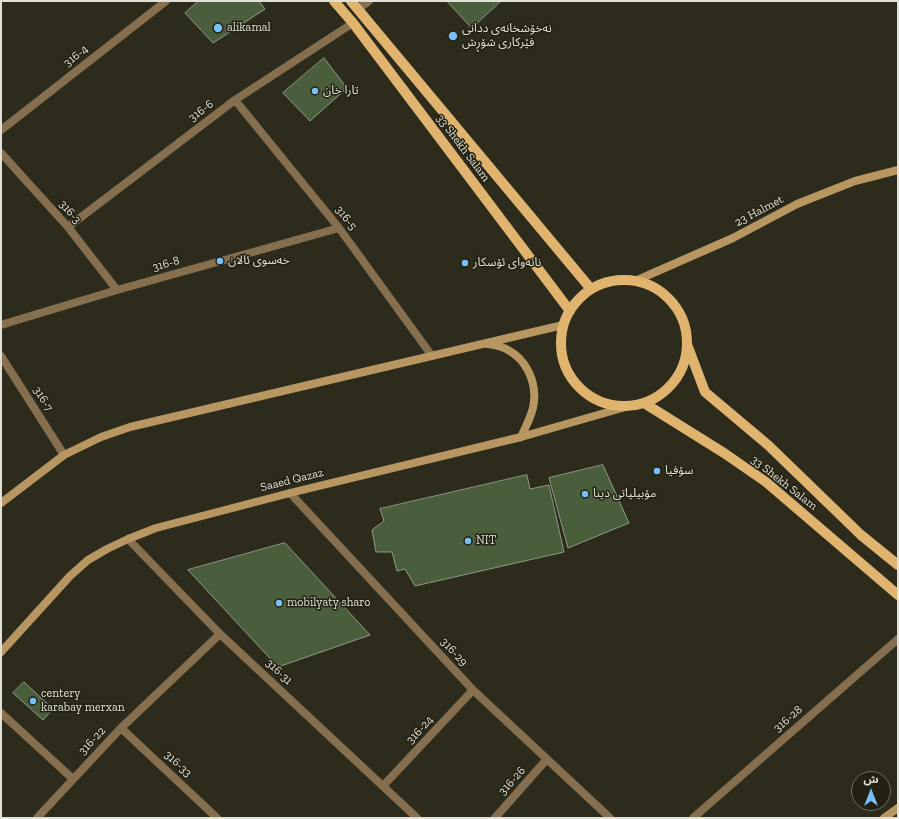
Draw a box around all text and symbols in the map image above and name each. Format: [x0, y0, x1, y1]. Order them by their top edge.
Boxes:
place label: alikamal [227, 21, 271, 35]
marker: alikamal [212, 22, 224, 34]
place label: نەخۆشخانەی ددانی فێرکاری شۆڕش [462, 22, 552, 50]
marker: نەخۆشخانەی ددانی فێرکاری شۆڕش [447, 30, 459, 42]
street label: 316-4 [61, 42, 91, 70]
place label: تارا خان [323, 84, 359, 98]
marker: تارا خان [310, 86, 320, 96]
street label: 316-6 [186, 97, 216, 125]
street label: 33 Shekh Salam [433, 112, 493, 184]
street label: 23 Halmet [732, 192, 786, 230]
street label: 316-3 [56, 197, 84, 227]
street label: 316-5 [332, 203, 360, 233]
street label: 316-8 [151, 253, 181, 275]
place label: خەسوی ئالان [228, 254, 290, 268]
marker: خەسوی ئالان [215, 256, 225, 266]
place label: نانەوای ئۆسکار [473, 256, 541, 270]
marker: نانەوای ئۆسکار [460, 258, 470, 268]
street label: 316-7 [30, 384, 56, 414]
street label: 33 Shekh Salam [748, 453, 820, 513]
place label: سۆفیا [665, 464, 693, 478]
street label: Saaed Qazaz [259, 465, 325, 495]
marker: سۆفیا [652, 466, 662, 476]
place label: مۆبیلیاتی دینا [593, 487, 656, 501]
marker: مۆبیلیاتی دینا [580, 489, 590, 499]
place label: NIT [476, 534, 496, 548]
marker: NIT [463, 536, 473, 546]
place label: mobilyaty sharo [287, 596, 371, 610]
marker: mobilyaty sharo [274, 598, 284, 608]
street label: 316-29 [437, 635, 471, 669]
street label: 316-31 [263, 656, 295, 688]
place label: centery karabay merxan [41, 687, 125, 715]
marker: centery karabay merxan [28, 696, 38, 706]
street label: 316-28 [771, 703, 805, 735]
street label: 316-24 [403, 713, 437, 747]
street label: 316-22 [75, 724, 109, 758]
street label: 316-33 [161, 748, 195, 780]
street label: 316-26 [495, 764, 529, 798]
north arrow [851, 771, 891, 811]
text: ش [863, 773, 879, 786]

